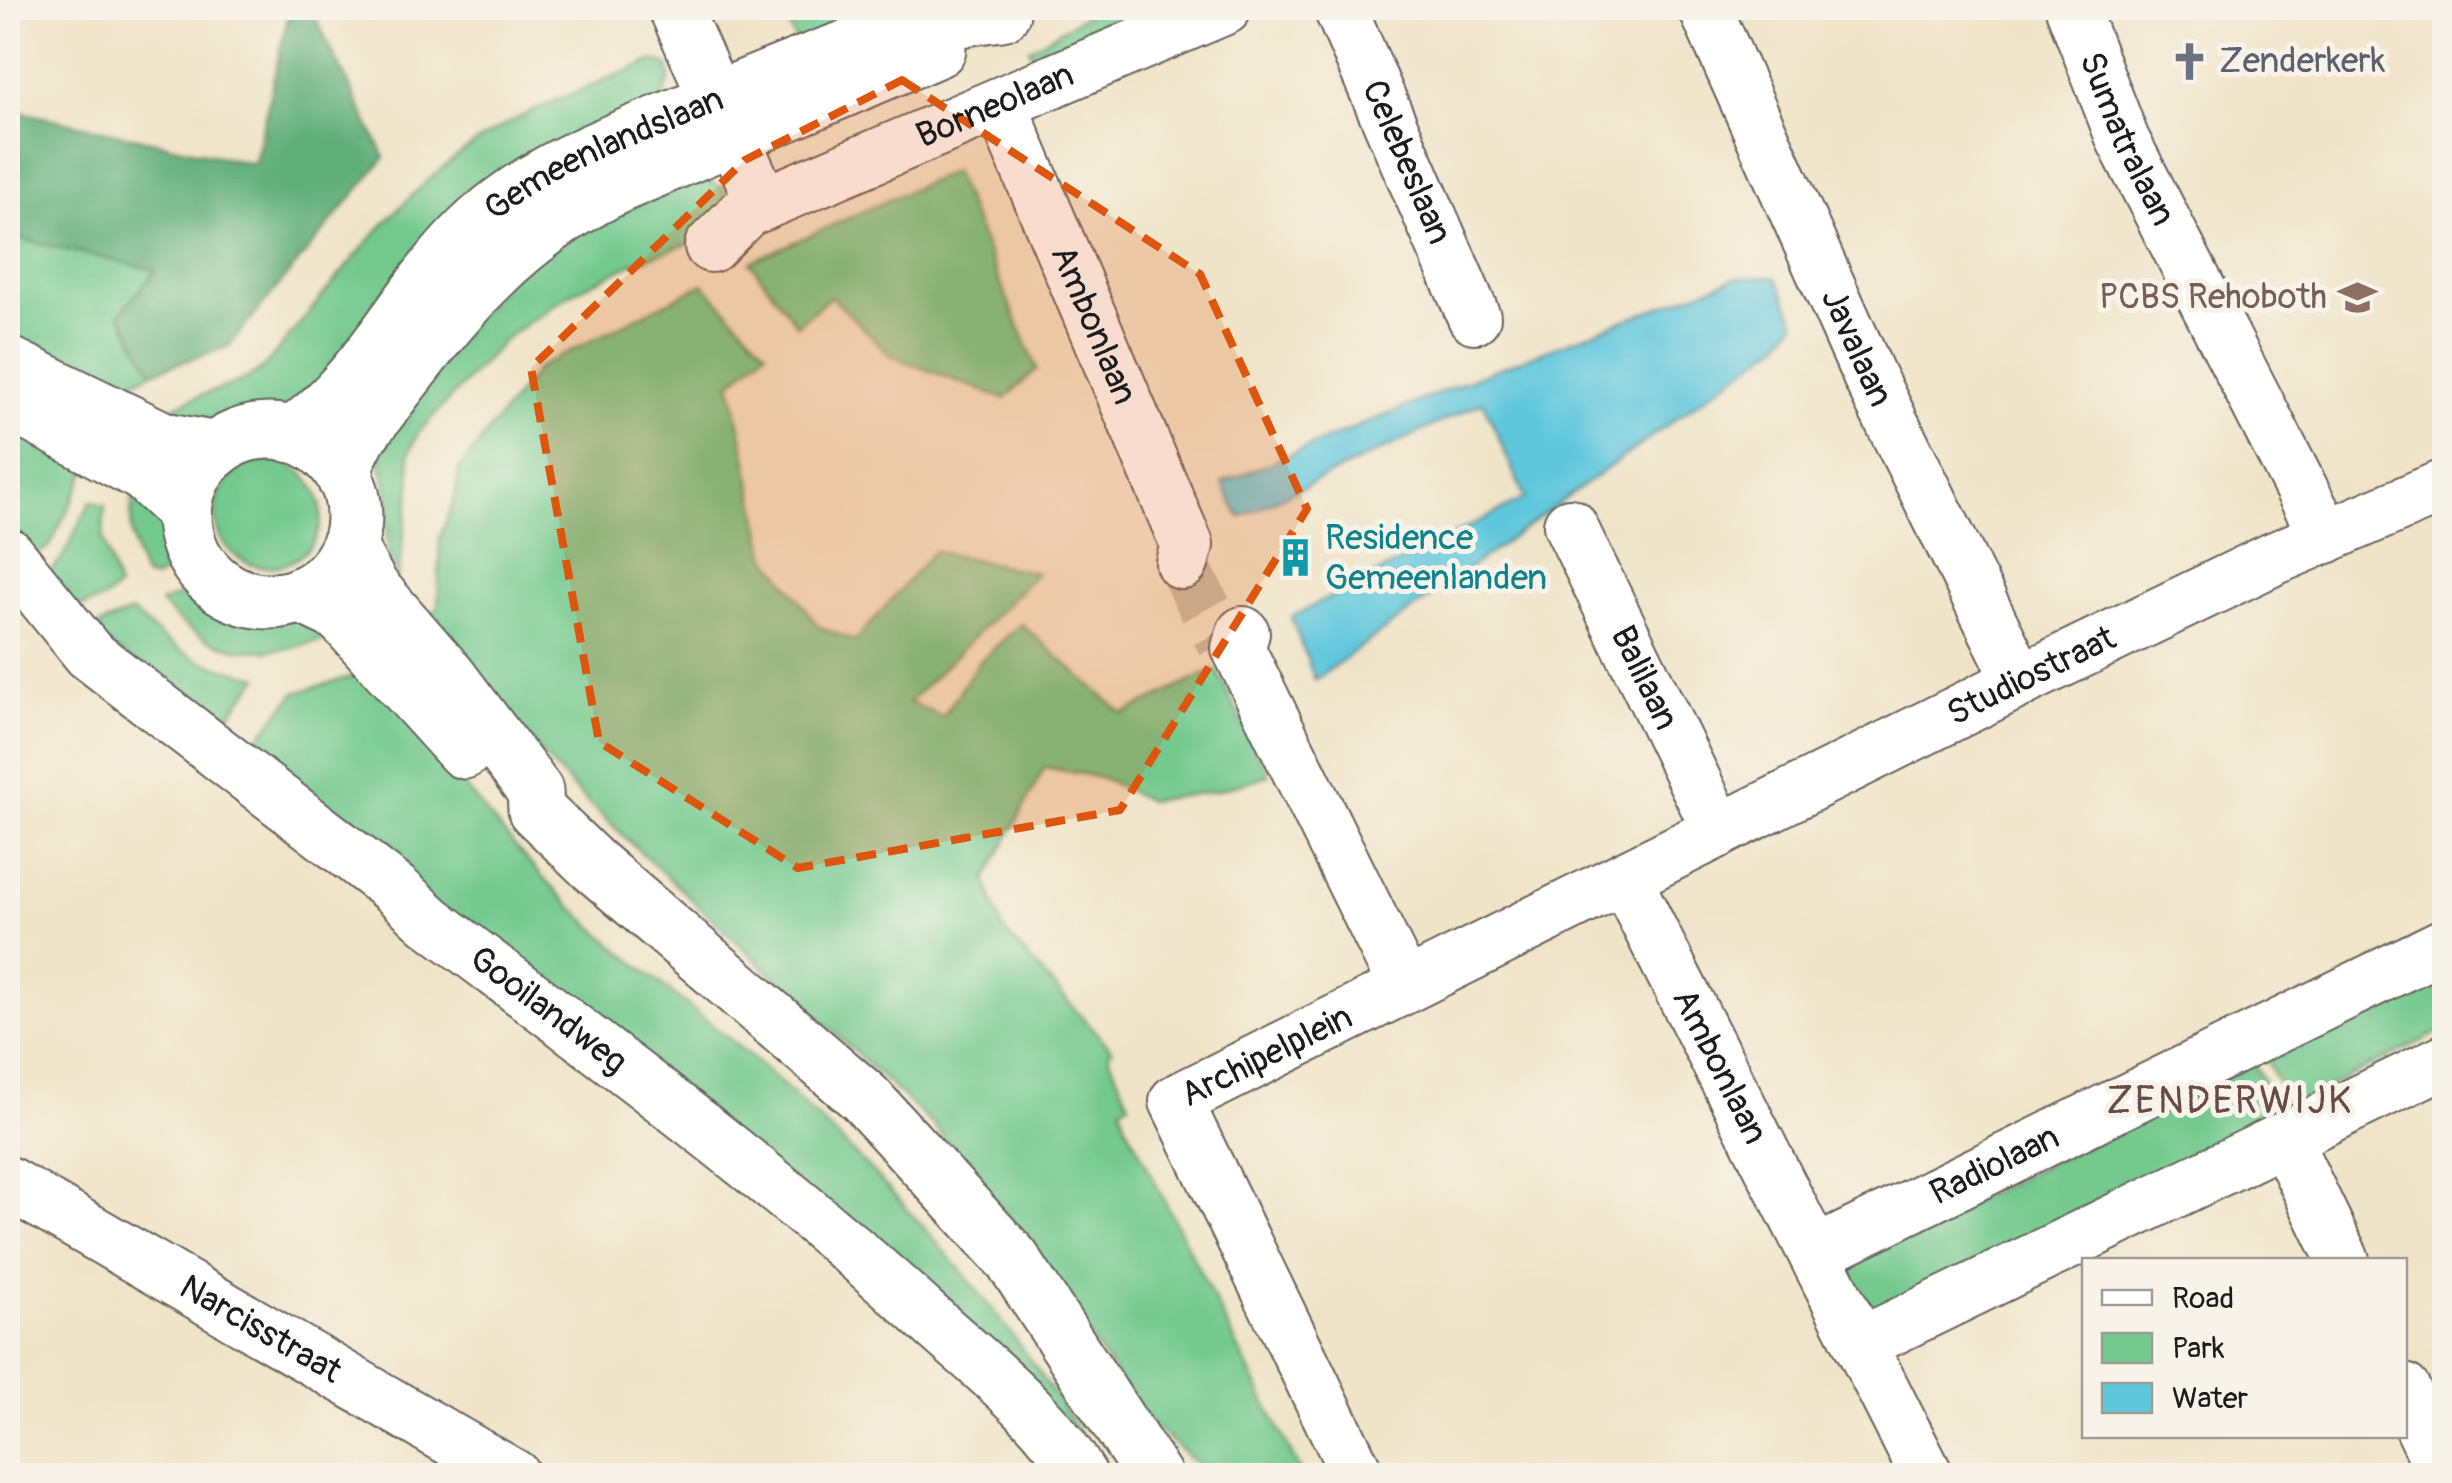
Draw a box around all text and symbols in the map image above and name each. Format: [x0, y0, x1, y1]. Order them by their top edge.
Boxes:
place label: Zenderkerk [2219, 39, 2386, 83]
church icon: Zenderkerk [2168, 40, 2210, 82]
street label: Sumatralaan [2069, 46, 2185, 233]
street label: Borneolaan [910, 53, 1080, 158]
street label: Celebeslaan [1352, 73, 1462, 251]
street label: Gemeenlandslaan [476, 77, 730, 231]
street label: Ambonlaan [1041, 239, 1147, 411]
place label: PCBS Rehoboth [2099, 275, 2327, 319]
school or university icon: PCBS Rehoboth [2336, 276, 2378, 318]
street label: Javalaan [1811, 282, 1903, 414]
place label: Residence Gemeenlanden [1325, 516, 1547, 600]
building icon: Residence Gemeenlanden [1274, 537, 1316, 579]
street label: Studiostraat [1940, 616, 2124, 736]
street label: Balilaan [1600, 619, 1688, 737]
street label: Gooilandweg [461, 937, 636, 1084]
street label: Ambonlaan [1662, 981, 1777, 1151]
street label: Archipelplein [1174, 995, 1360, 1117]
district label: ZENDERWIJK [2107, 1077, 2354, 1125]
street label: Radiolaan [1923, 1115, 2066, 1215]
legend [2082, 1258, 2407, 1438]
street label: Narcisstraat [172, 1265, 350, 1394]
text: Road [2172, 1280, 2234, 1317]
text: Park [2172, 1330, 2225, 1367]
text: Water [2172, 1380, 2249, 1417]

